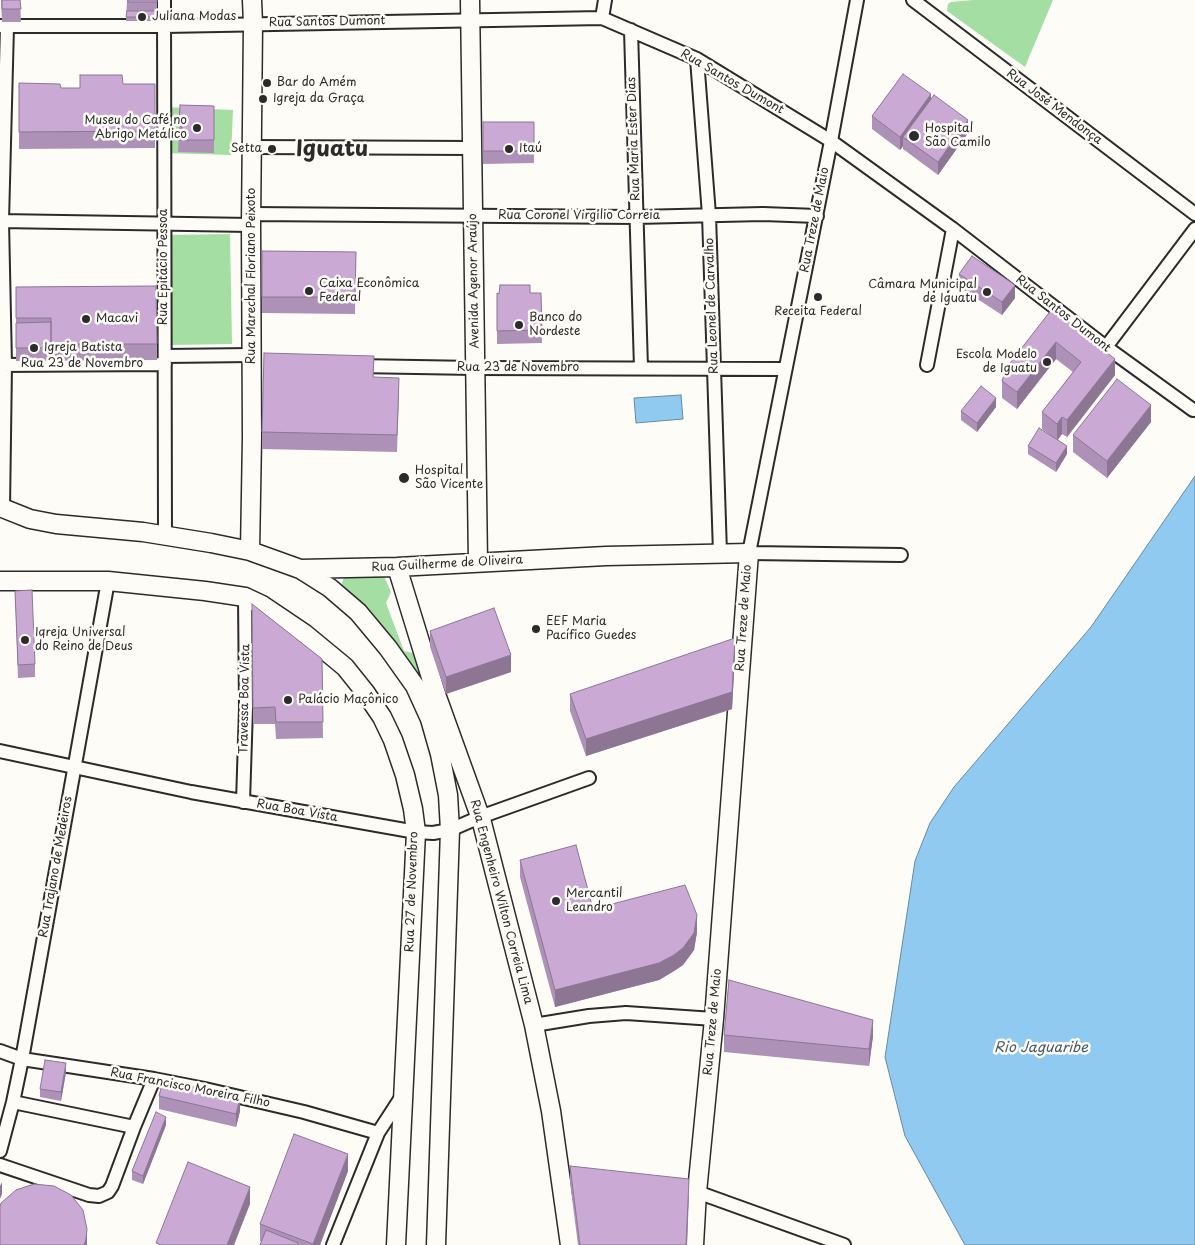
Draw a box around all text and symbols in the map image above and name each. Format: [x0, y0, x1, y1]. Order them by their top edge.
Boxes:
place label: Juliana Modas [152, 10, 236, 24]
marker: Juliana Modas [136, 11, 148, 23]
street label: Rua Santos Dumont [269, 14, 385, 30]
street label: Rua Santos Dumont [678, 47, 786, 117]
street label: Rua José Mendonça [1003, 66, 1105, 148]
place label: Bar do Amém [277, 76, 356, 90]
marker: Bar do Amém [261, 77, 273, 89]
street label: Rua Maria Ester Dias [625, 77, 643, 201]
place label: Igreja da Graça [273, 92, 364, 106]
marker: Igreja da Graça [257, 93, 269, 105]
place label: Museu do Café no Abrigo Metálico [85, 114, 187, 142]
marker: Museu do Café no Abrigo Metálico [191, 122, 203, 134]
place label: Hospital São Camilo [925, 122, 991, 150]
marker: Hospital São Camilo [907, 129, 921, 143]
district label: Iguatu [296, 137, 368, 163]
place label: Setta [231, 142, 262, 156]
place label: Itaú [519, 142, 542, 156]
marker: Setta [266, 143, 278, 155]
marker: Itaú [503, 143, 515, 155]
street label: Rua Treze de Maio [798, 166, 832, 274]
street label: Rua Marechal Floriano Peixoto [245, 188, 259, 364]
street label: Rua Epitácio Pessoa [157, 209, 171, 325]
street label: Rua Coronel Virgílio Correia [498, 209, 660, 223]
street label: Avenida Agenor Araújo [466, 213, 482, 349]
street label: Rua Leonel de Carvalho [702, 238, 722, 374]
street label: Rua Santos Dumont [1013, 272, 1113, 356]
place label: Caixa Econômica Federal [319, 277, 419, 305]
place label: Câmara Municipal de Iguatu [868, 278, 977, 306]
marker: Caixa Econômica Federal [303, 285, 315, 297]
marker: Câmara Municipal de Iguatu [981, 286, 993, 298]
marker: Receita Federal [812, 291, 824, 303]
place label: Receita Federal [774, 305, 862, 319]
place label: Banco do Nordeste [529, 311, 582, 339]
place label: Macavi [96, 312, 138, 326]
marker: Macavi [80, 313, 92, 325]
marker: Banco do Nordeste [513, 319, 525, 331]
place label: Igreja Batista [44, 341, 123, 355]
marker: Igreja Batista [28, 342, 40, 354]
place label: Escola Modelo de Iguatu [956, 348, 1037, 376]
marker: Escola Modelo de Iguatu [1041, 356, 1053, 368]
street label: Rua 23 de Novembro [21, 357, 143, 371]
street label: Rua 23 de Novembro [457, 361, 579, 375]
place label: Hospital São Vicente [415, 464, 483, 492]
marker: Hospital São Vicente [397, 471, 411, 485]
street label: Rua Guilherme de Oliveira [371, 553, 523, 575]
street label: Rua Treze de Maio [733, 564, 755, 672]
place label: EEF Maria Pacífico Guedes [546, 615, 636, 643]
marker: EEF Maria Pacífico Guedes [530, 623, 542, 635]
place label: Igreja Universal do Reino de Deus [35, 626, 133, 654]
marker: Igreja Universal do Reino de Deus [19, 634, 31, 646]
street label: Travessa Boa Vista [237, 644, 253, 754]
place label: Palácio Maçônico [298, 693, 398, 707]
marker: Palácio Maçônico [282, 694, 294, 706]
street label: Rua Trajano de Medeiros [36, 795, 76, 939]
street label: Rua Boa Vista [255, 797, 339, 825]
street label: Rua Engenheiro Wilton Correia Lima [467, 798, 535, 1006]
street label: Rua 27 de Novembro [403, 831, 421, 953]
place label: Mercantil Leandro [566, 887, 623, 915]
marker: Mercantil Leandro [550, 895, 562, 907]
street label: Rua Treze de Maio [701, 968, 725, 1076]
water label: Rio Jaguaribe [994, 1040, 1088, 1056]
street label: Rua Francisco Moreira Filho [109, 1065, 271, 1111]

